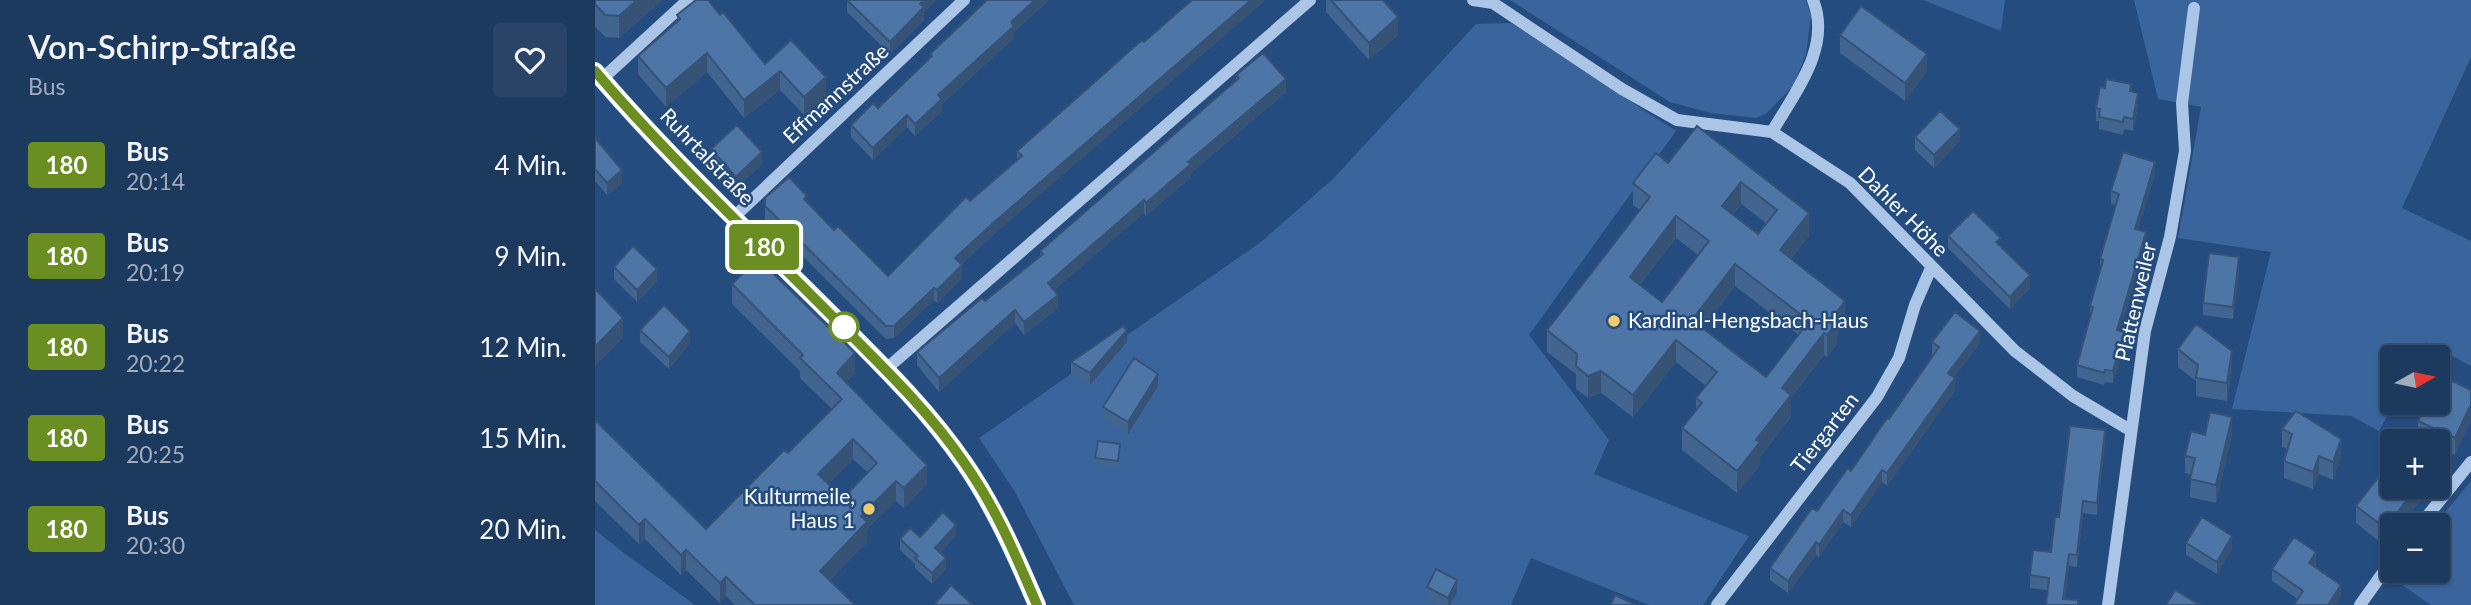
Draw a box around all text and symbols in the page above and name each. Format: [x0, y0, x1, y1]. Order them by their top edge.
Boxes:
button: heart [493, 23, 567, 97]
text: Von-Schirp-Straße [28, 26, 296, 66]
street label: Effmannstraße [777, 38, 893, 148]
text: Bus [28, 72, 65, 100]
street label: Ruhrtalstraße [656, 102, 760, 209]
text: Bus [126, 135, 169, 167]
text: 4 Min. [494, 149, 567, 181]
text: 180 [46, 150, 87, 179]
street label: Dahler Höhe [1854, 161, 1954, 261]
text: 20:14 [126, 167, 185, 195]
line badge: 180 [724, 224, 804, 270]
text: Bus [126, 226, 169, 258]
text: 180 [743, 232, 785, 261]
text: 9 Min. [494, 240, 567, 272]
street label: Plattenweiler [2109, 240, 2160, 363]
text: 180 [46, 241, 87, 270]
text: 20:19 [126, 258, 185, 286]
place label: Kardinal-Hengsbach-Haus [1628, 307, 1868, 332]
unlabelled marker [829, 312, 859, 342]
marker: Kardinal-Hengsbach-Haus [1606, 313, 1622, 329]
text: Bus [126, 317, 169, 349]
text: 12 Min. [479, 331, 567, 363]
text: 180 [46, 332, 87, 361]
north arrow [2380, 345, 2450, 415]
map controls [2380, 345, 2450, 583]
text: 20:22 [126, 349, 185, 377]
street label: Tiergarten [1785, 387, 1863, 477]
text: Bus [126, 408, 169, 440]
text: 15 Min. [479, 422, 567, 454]
text: 180 [46, 423, 87, 452]
button: + [2380, 429, 2450, 499]
text: 20:25 [126, 440, 185, 468]
place label: Kulturmeile, Haus 1 [744, 483, 855, 532]
text: Bus [126, 499, 169, 531]
marker: Kulturmeile, Haus 1 [861, 501, 877, 517]
text: 20 Min. [479, 513, 567, 545]
button: − [2380, 513, 2450, 583]
text: 180 [46, 514, 87, 543]
text: 20:30 [126, 531, 185, 559]

